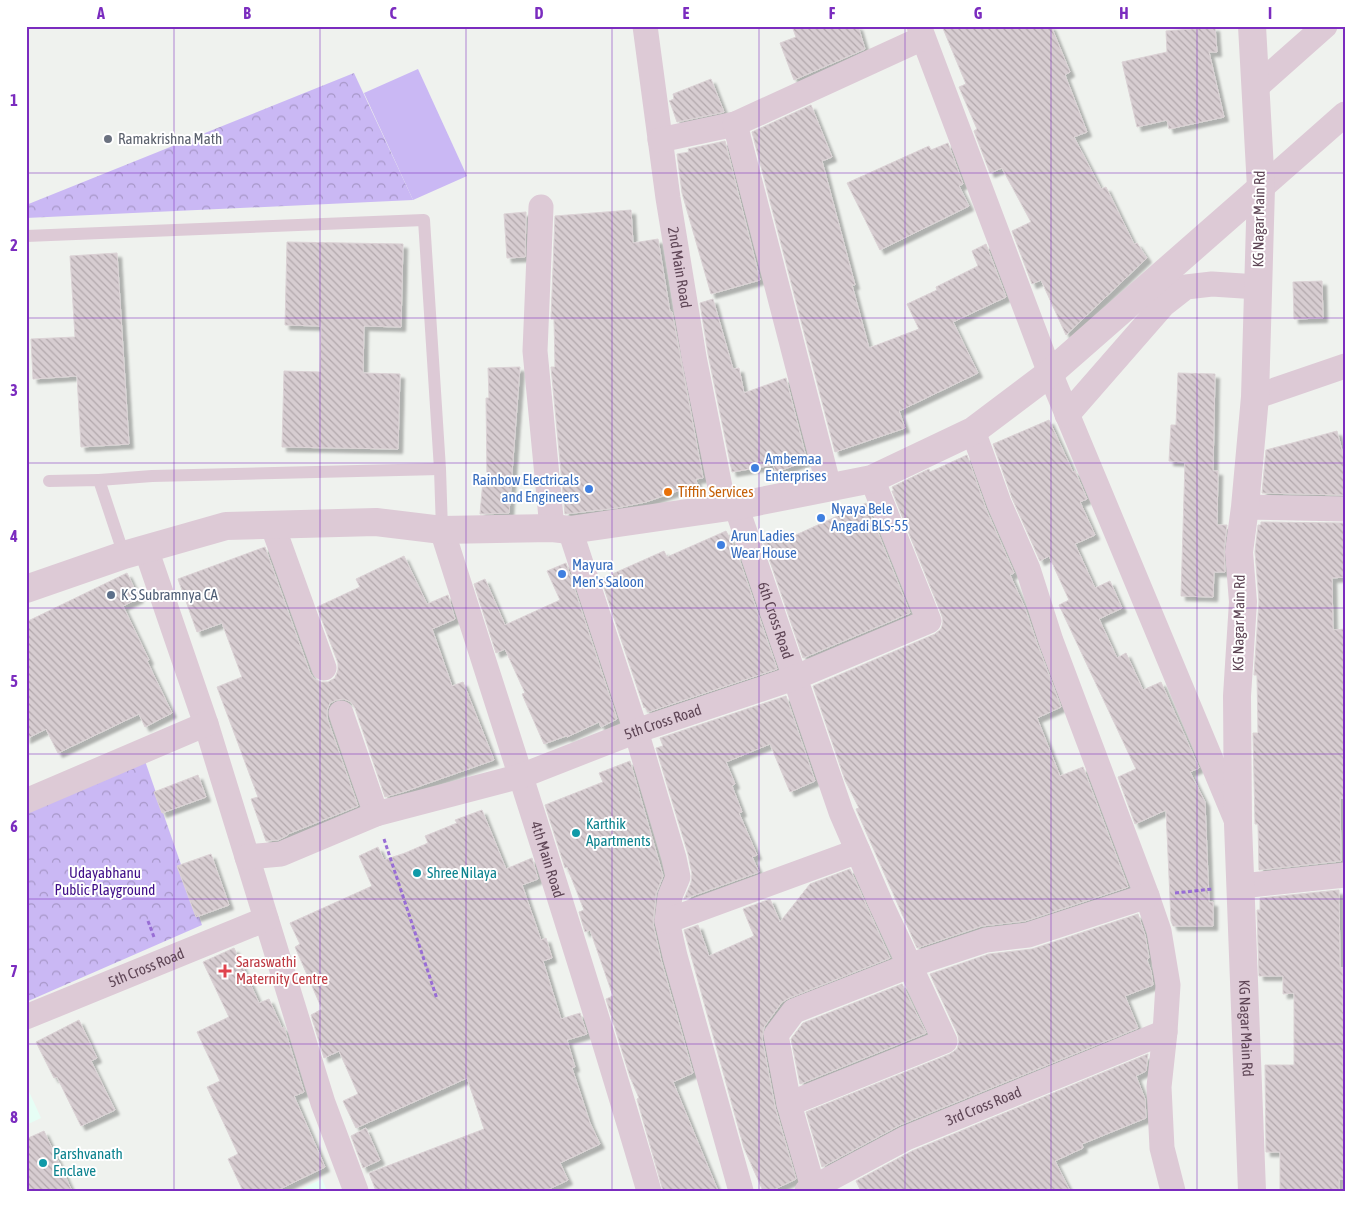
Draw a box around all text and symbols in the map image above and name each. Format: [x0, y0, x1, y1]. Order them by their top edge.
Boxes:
text: A [96, 4, 105, 22]
text: B [243, 4, 251, 22]
text: C [389, 4, 397, 22]
text: D [535, 4, 544, 22]
text: E [683, 4, 690, 22]
text: F [829, 4, 836, 22]
text: G [974, 4, 983, 22]
text: H [1119, 4, 1129, 22]
text: I [1268, 4, 1272, 22]
text: 1 [10, 91, 18, 109]
place label: Ramakrishna Math [118, 130, 222, 147]
marker: Ramakrishna Math [102, 133, 114, 145]
street label: KG Nagar Main Rd [1249, 170, 1268, 268]
street label: 2nd Main Road [665, 226, 695, 309]
text: 2 [10, 236, 18, 254]
text: 3 [10, 381, 18, 399]
place label: Ambemaa Enterprises [765, 450, 826, 484]
marker: Ambemaa Enterprises [749, 462, 761, 474]
place label: Rainbow Electricals and Engineers [472, 471, 579, 505]
marker: Rainbow Electricals and Engineers [583, 483, 595, 495]
place label: Tiffin Services [678, 483, 753, 500]
marker: Tiffin Services [662, 486, 674, 498]
place label: Nyaya Bele Angadi BLS-55 [831, 500, 908, 534]
marker: Nyaya Bele Angadi BLS-55 [815, 512, 827, 524]
text: 4 [9, 527, 18, 545]
place label: Arun Ladies Wear House [731, 527, 797, 561]
marker: Arun Ladies Wear House [715, 539, 727, 551]
place label: Mayura Men's Saloon [572, 556, 644, 590]
marker: Mayura Men's Saloon [556, 568, 568, 580]
street label: KG Nagar Main Rd [1229, 574, 1248, 672]
street label: 6th Cross Road [755, 580, 797, 661]
place label: K S Subramnya CA [121, 586, 218, 603]
marker: K S Subramnya CA [105, 589, 117, 601]
text: 5 [10, 672, 18, 690]
street label: 5th Cross Road [622, 701, 704, 743]
place label: Karthik Apartments [586, 815, 651, 849]
text: 6 [10, 817, 18, 835]
street label: 4th Main Road [528, 819, 568, 900]
marker: Karthik Apartments [570, 827, 582, 839]
park label: Udayabhanu Public Playground [55, 864, 155, 898]
place label: Shree Nilaya [427, 864, 497, 881]
marker: Shree Nilaya [411, 867, 423, 879]
street label: 5th Cross Road [106, 944, 187, 990]
place label: Saraswathi Maternity Centre [236, 953, 328, 987]
text: 7 [10, 962, 18, 980]
marker: Saraswathi Maternity Centre [218, 964, 232, 978]
street label: KG Nagar Main Rd [1236, 980, 1257, 1077]
street label: 3rd Cross Road [943, 1083, 1024, 1129]
text: 8 [10, 1108, 18, 1126]
place label: Parshvanath Enclave [53, 1145, 123, 1179]
marker: Parshvanath Enclave [37, 1157, 49, 1169]

